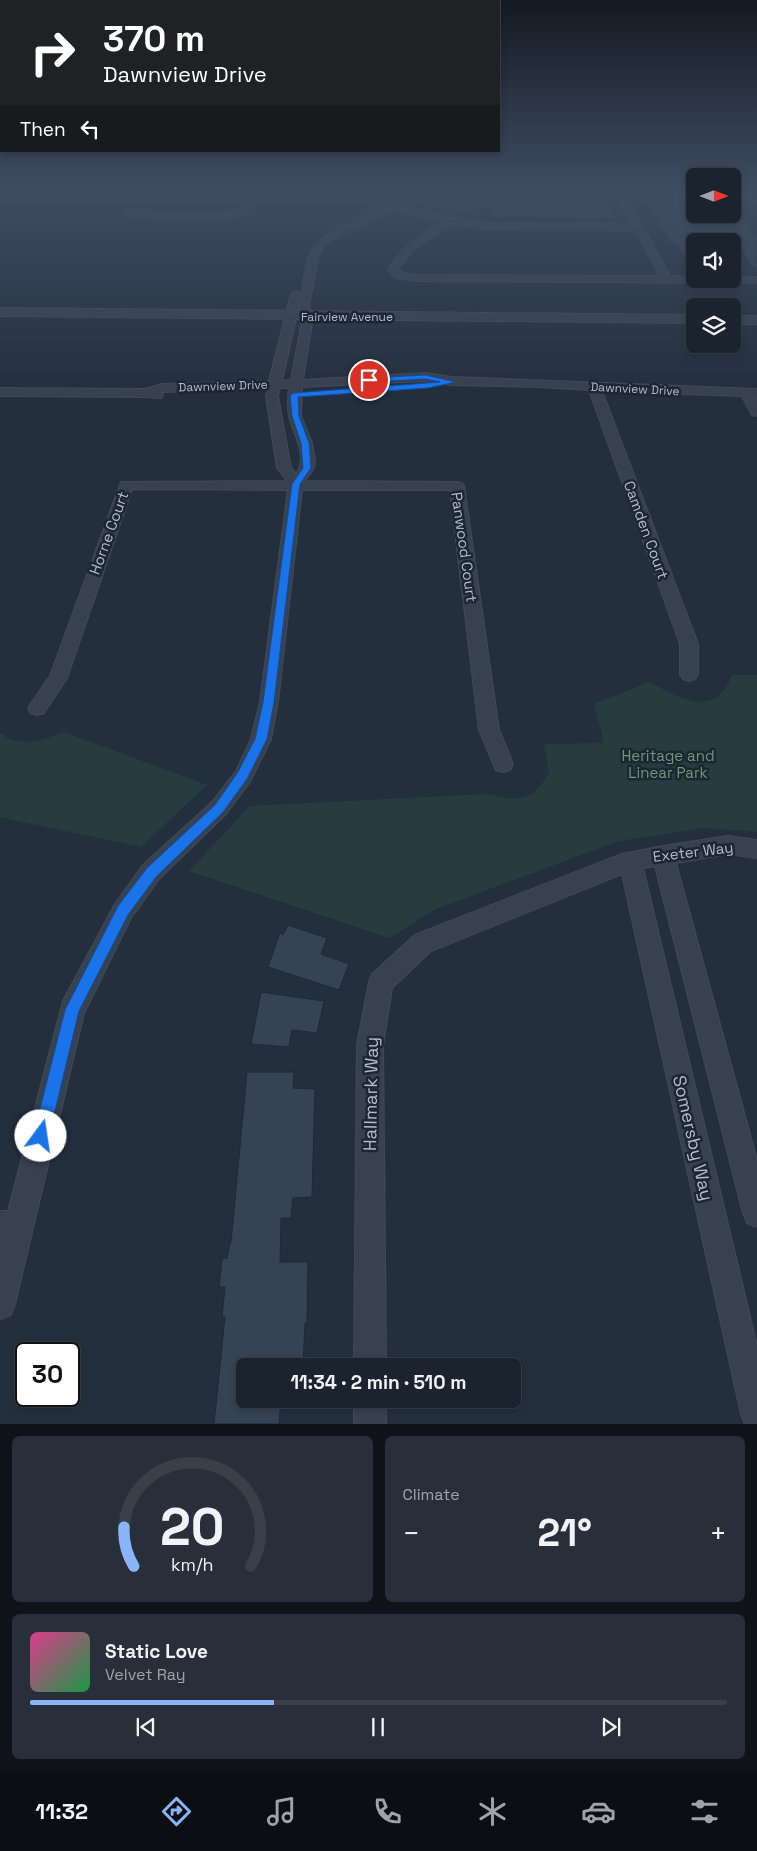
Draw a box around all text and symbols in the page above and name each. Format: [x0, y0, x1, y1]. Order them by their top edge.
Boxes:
text: 370 m [103, 17, 205, 61]
icon: right [20, 20, 85, 85]
text: Dawnview Drive [103, 60, 267, 88]
icon: left [76, 115, 104, 143]
text: Then [20, 117, 66, 142]
north arrow [686, 168, 741, 222]
map controls [686, 168, 741, 353]
button: sound [686, 233, 741, 288]
button: layers [686, 298, 741, 353]
street label: Fairview Avenue [301, 309, 393, 325]
pin [348, 359, 390, 401]
icon: arrive [355, 366, 383, 394]
street label: Dawnview Drive [178, 376, 268, 396]
street label: Dawnview Drive [590, 379, 680, 399]
street label: Camden Court [620, 478, 673, 582]
street label: Horne Court [85, 488, 132, 577]
street label: Panwood Court [447, 491, 482, 603]
park label: Heritage and Linear Park [621, 746, 715, 782]
street label: Exeter Way [652, 837, 734, 866]
street label: Hallmark Way [358, 1037, 383, 1151]
street label: Somersby Way [668, 1073, 719, 1203]
position arrow [14, 1109, 66, 1161]
speed limit sign: 30 [15, 1342, 80, 1407]
text: 11:34 · 2 min · 510 m [290, 1370, 467, 1395]
text: Climate [403, 1484, 460, 1505]
text: 20 [160, 1494, 225, 1560]
text: 21° [537, 1509, 592, 1557]
text: − [403, 1515, 420, 1551]
text: + [710, 1515, 727, 1551]
text: km/h [171, 1553, 214, 1576]
text: Static Love [105, 1639, 208, 1664]
text: Velvet Ray [105, 1664, 186, 1685]
icon: previous [132, 1713, 160, 1741]
icon: pause [364, 1713, 392, 1741]
icon: next [597, 1713, 625, 1741]
icon: directions [159, 1794, 194, 1829]
icon: music [264, 1794, 299, 1829]
icon: phone [370, 1794, 405, 1829]
icon: climate [475, 1794, 510, 1829]
icon: car [581, 1794, 616, 1829]
icon: filters [687, 1794, 722, 1829]
text: 11:32 [35, 1797, 88, 1825]

